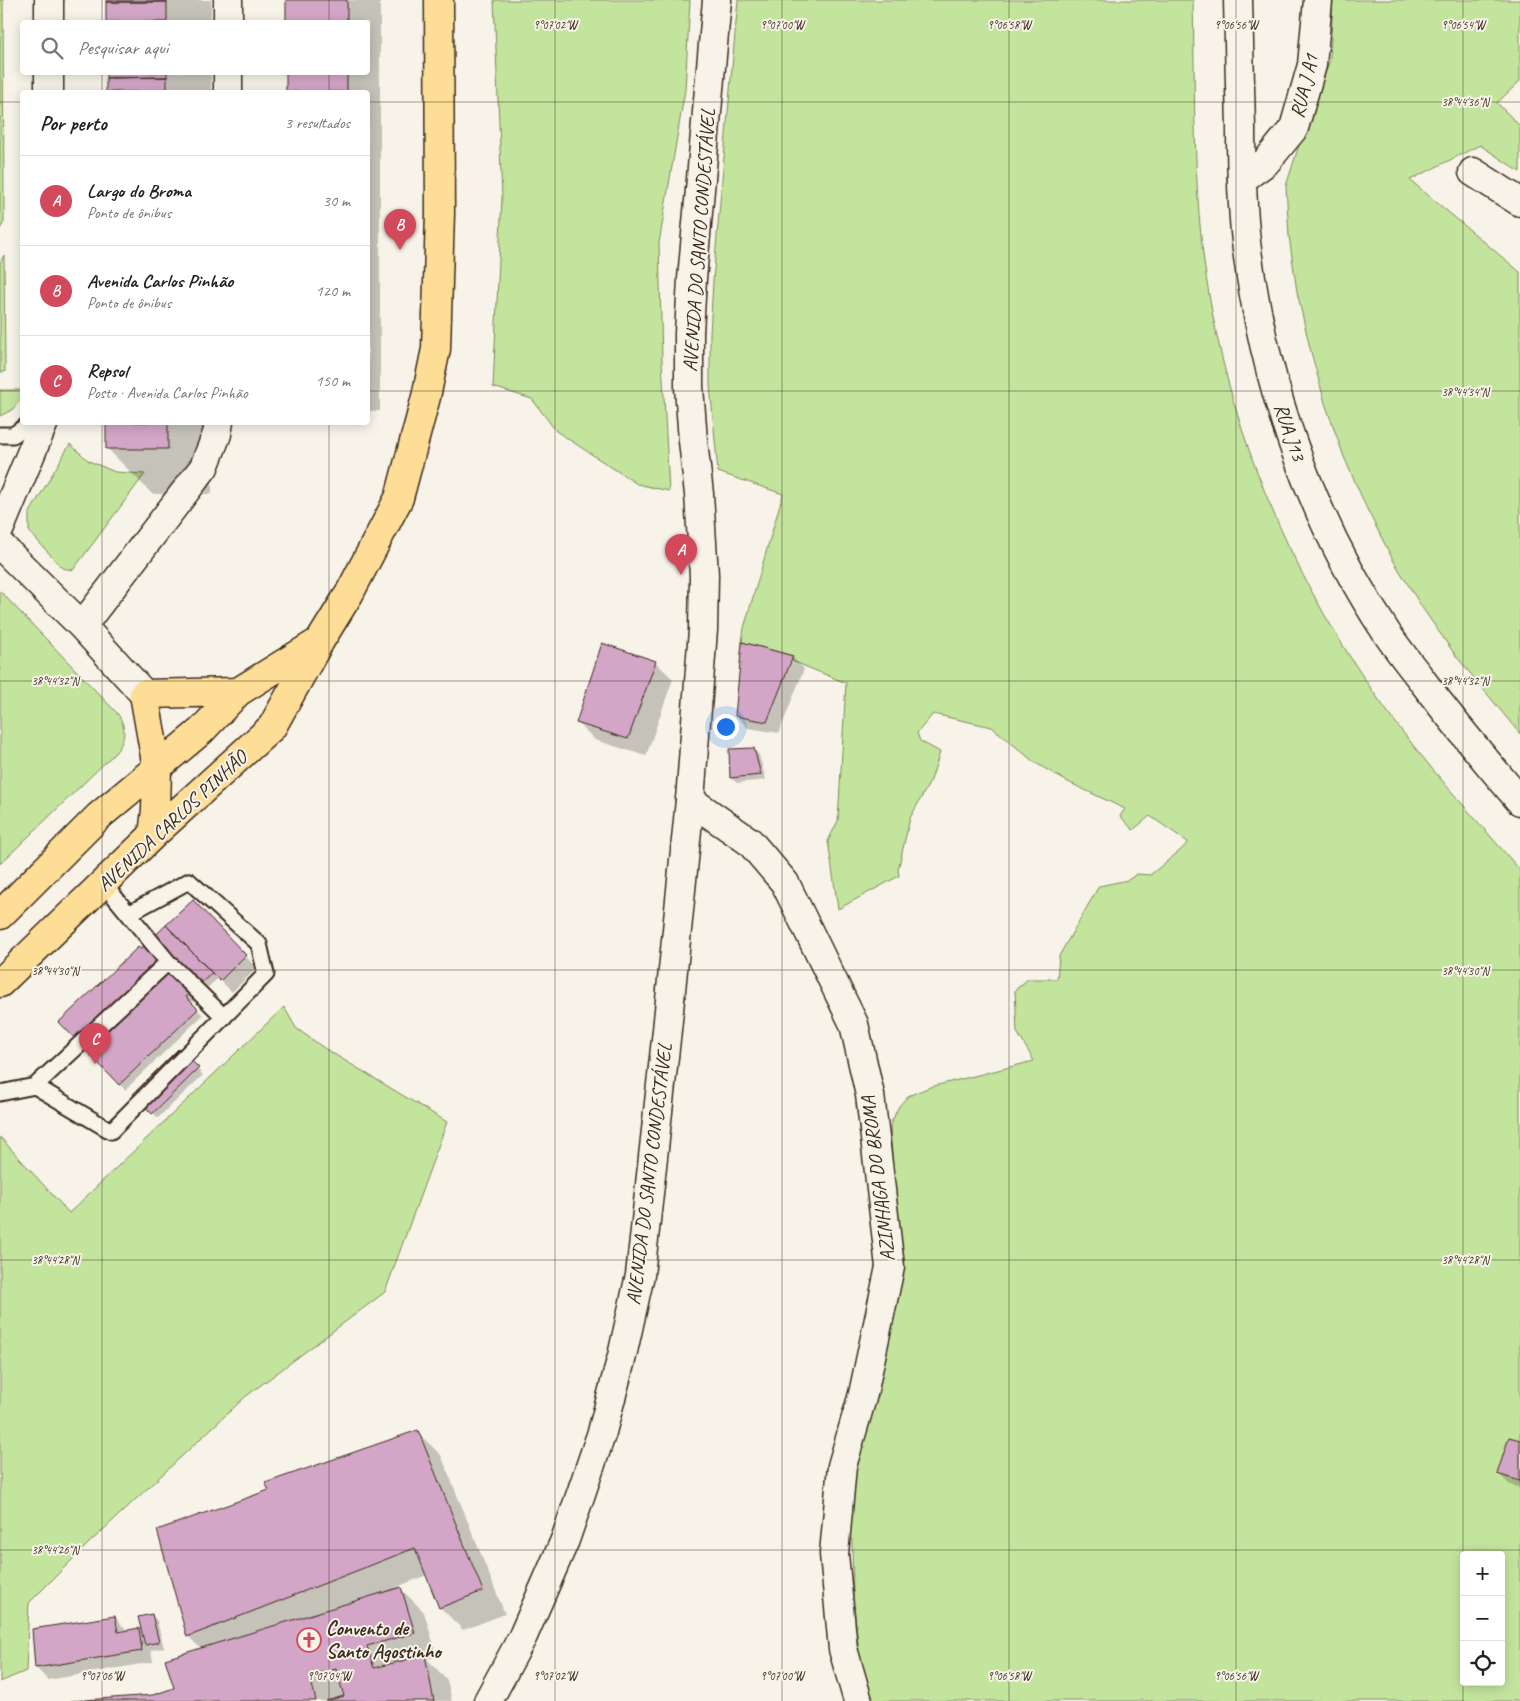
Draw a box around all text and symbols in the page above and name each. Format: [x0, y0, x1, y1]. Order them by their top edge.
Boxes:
text: 9°07'02"W [533, 17, 579, 33]
text: 9°07'00"W [760, 17, 806, 33]
text: 9°06'58"W [987, 17, 1033, 33]
text: 9°06'56"W [1214, 17, 1260, 33]
text: 9°06'54"W [1441, 17, 1487, 33]
search box [20, 20, 370, 75]
icon: search [38, 34, 66, 62]
text: Pesquisar aqui [78, 36, 168, 60]
street label: RUA J A1 [1285, 51, 1324, 120]
text: 38°44'36"N [1441, 94, 1490, 110]
street label: AVENIDA DO SANTO CONDESTÁVEL [677, 107, 721, 372]
text: Por perto [40, 110, 107, 136]
text: 3 resultados [285, 113, 350, 133]
text: Largo do Broma [87, 179, 191, 203]
text: A [52, 191, 60, 211]
text: 30 m [323, 191, 350, 211]
text: Ponto de ônibus [87, 203, 171, 223]
pin: B [384, 209, 416, 250]
text: Avenida Carlos Pinhão [87, 269, 233, 293]
text: B [52, 281, 60, 301]
text: 120 m [316, 281, 350, 301]
text: Ponto de ônibus [87, 293, 171, 313]
text: Repsol [87, 359, 128, 383]
text: C [52, 371, 60, 391]
text: 150 m [316, 371, 350, 391]
text: Posto · Avenida Carlos Pinhão [87, 383, 248, 403]
text: 38°44'34"N [1441, 384, 1490, 400]
street label: RUA J13 [1269, 400, 1312, 466]
pin: A [665, 534, 697, 575]
text: 38°44'32"N [31, 673, 80, 689]
text: 38°44'32"N [1441, 673, 1490, 689]
your location [713, 714, 739, 740]
street label: AVENIDA CARLOS PINHÃO [92, 744, 254, 897]
text: 38°44'30"N [31, 963, 80, 979]
text: 38°44'30"N [1441, 963, 1490, 979]
pin: C [79, 1023, 111, 1064]
street label: AVENIDA DO SANTO CONDESTÁVEL [621, 1041, 678, 1306]
street label: AZINHAGA DO BROMA [855, 1094, 901, 1263]
text: 38°44'28"N [31, 1252, 80, 1268]
text: 38°44'28"N [1441, 1252, 1490, 1268]
text: 38°44'26"N [31, 1542, 80, 1558]
map controls [1460, 1551, 1505, 1686]
button: + [1460, 1551, 1505, 1596]
button: − [1460, 1596, 1505, 1641]
place label: Convento de Santo Agostinho [326, 1616, 442, 1664]
church icon: Convento de Santo Agostinho [296, 1627, 322, 1653]
button: locate [1460, 1641, 1505, 1686]
text: 9°07'06"W [80, 1668, 126, 1684]
text: 9°07'04"W [307, 1668, 353, 1684]
text: 9°07'02"W [533, 1668, 579, 1684]
text: 9°07'00"W [760, 1668, 806, 1684]
text: 9°06'58"W [987, 1668, 1033, 1684]
text: 9°06'56"W [1214, 1668, 1260, 1684]

